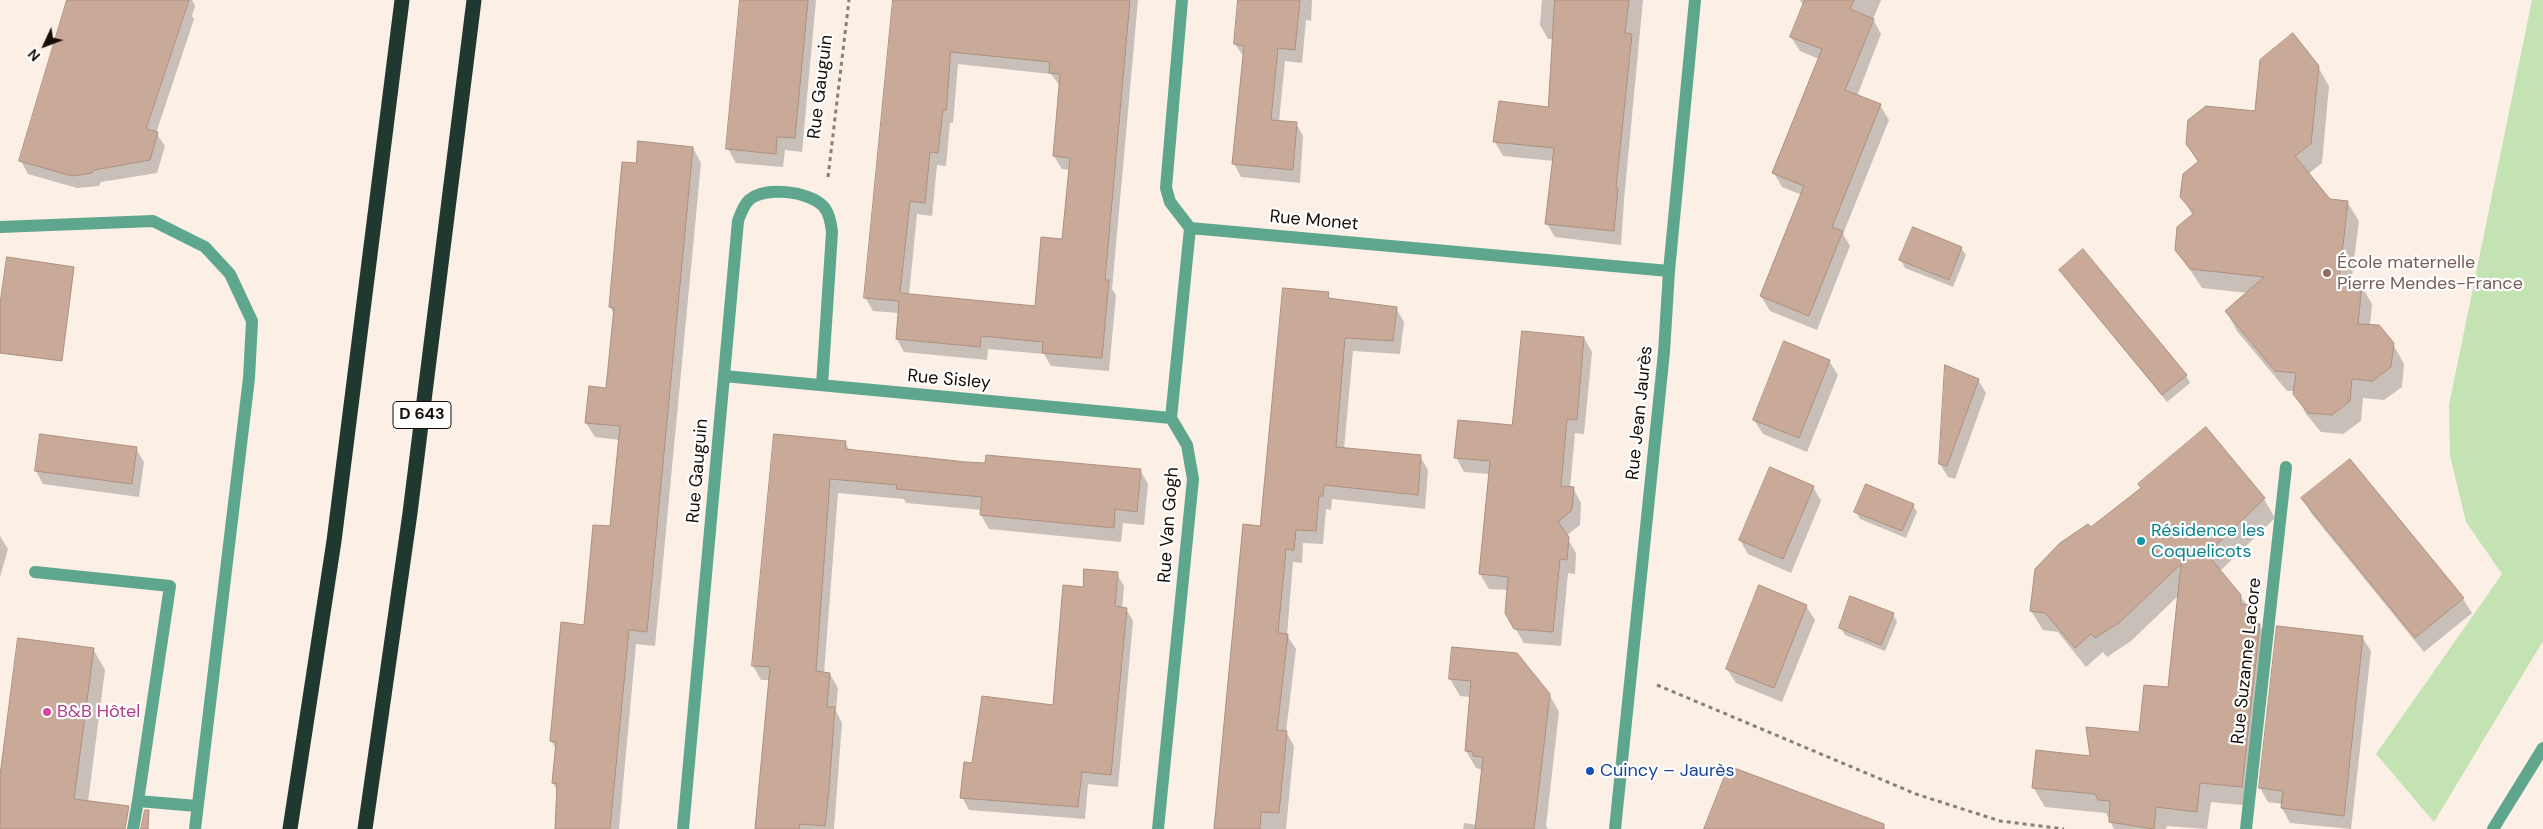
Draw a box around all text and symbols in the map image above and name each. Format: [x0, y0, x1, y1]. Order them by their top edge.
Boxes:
north arrow [20, 20, 70, 70]
street label: Rue Gauguin [804, 34, 838, 140]
text: N [24, 45, 44, 65]
street label: Rue Monet [1269, 206, 1359, 236]
place label: École maternelle Pierre Mendes-France [2337, 252, 2523, 294]
marker: École maternelle Pierre Mendes-France [2321, 267, 2333, 279]
street label: Rue Jean Jaurès [1622, 345, 1658, 481]
street label: Rue Sisley [906, 366, 992, 394]
road number: D 643 [393, 402, 451, 428]
street label: Rue Gauguin [683, 418, 713, 524]
street label: Rue Van Gogh [1154, 466, 1184, 584]
place label: Résidence les Coquelicots [2151, 520, 2265, 562]
marker: Résidence les Coquelicots [2135, 535, 2147, 547]
street label: Rue Suzanne Lacore [2228, 577, 2266, 745]
place label: B&B Hôtel [57, 701, 140, 723]
marker: B&B Hôtel [41, 706, 53, 718]
place label: Cuincy – Jaurès [1600, 760, 1734, 782]
marker: Cuincy – Jaurès [1584, 765, 1596, 777]

